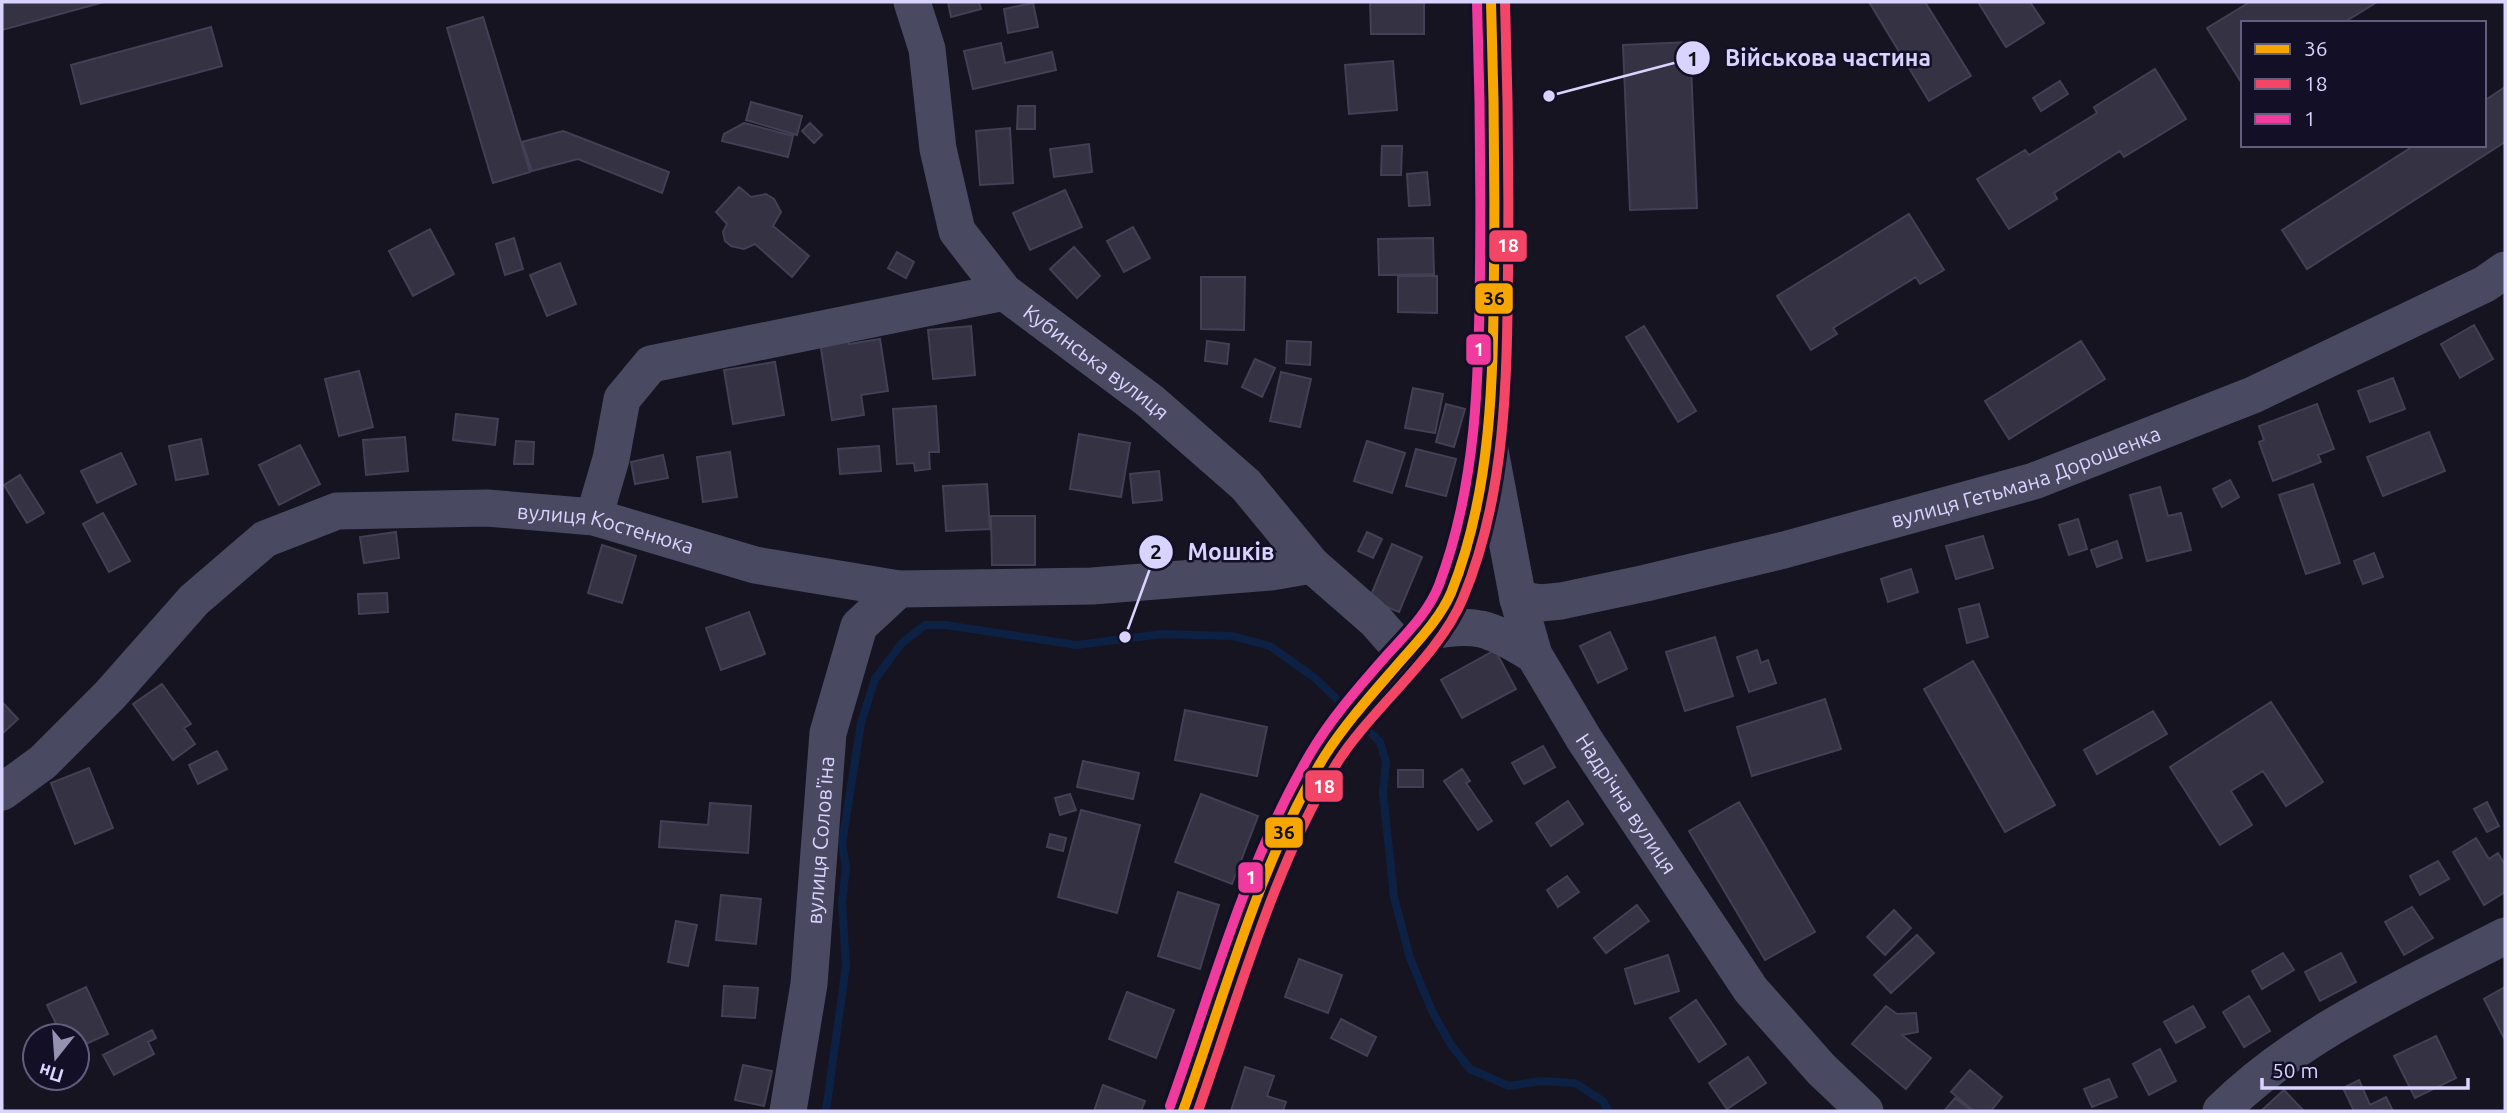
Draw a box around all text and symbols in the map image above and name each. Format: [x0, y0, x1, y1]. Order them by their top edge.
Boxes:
legend [2241, 21, 2486, 147]
callout: Військова частина [1676, 36, 1945, 80]
text: 36 [2304, 36, 2328, 60]
text: Військова частина [1725, 45, 1931, 70]
text: 1 [1687, 46, 1699, 70]
text: 18 [2304, 71, 2328, 95]
text: 1 [2304, 106, 2316, 130]
line badge: 18 [1488, 229, 1528, 263]
text: 18 [1497, 234, 1519, 256]
line badge: 36 [1474, 282, 1514, 315]
text: 36 [1483, 287, 1505, 309]
street label: Кубинська вулиця [1019, 299, 1174, 424]
line badge: 1 [1465, 333, 1492, 366]
text: 1 [1474, 338, 1484, 360]
street label: вулиця Гетьмана Дорошенка [1888, 421, 2164, 532]
street label: вулиця Костенюка [516, 499, 697, 558]
callout: Мошків [1138, 530, 1288, 574]
text: 2 [1150, 539, 1162, 563]
text: Мошків [1188, 539, 1274, 564]
street label: Надрічна вулиця [1571, 729, 1682, 878]
street label: вулиця Солов'їна [802, 755, 838, 925]
line badge: 18 [1304, 769, 1344, 803]
text: 18 [1313, 775, 1335, 797]
line badge: 36 [1264, 816, 1304, 849]
text: 36 [1273, 821, 1295, 843]
line badge: 1 [1237, 861, 1264, 894]
text: 1 [1246, 866, 1256, 888]
north arrow [21, 1022, 91, 1092]
scale bar [2262, 1046, 2468, 1090]
text: 50 m [2272, 1058, 2319, 1082]
text: Пн [36, 1059, 66, 1087]

